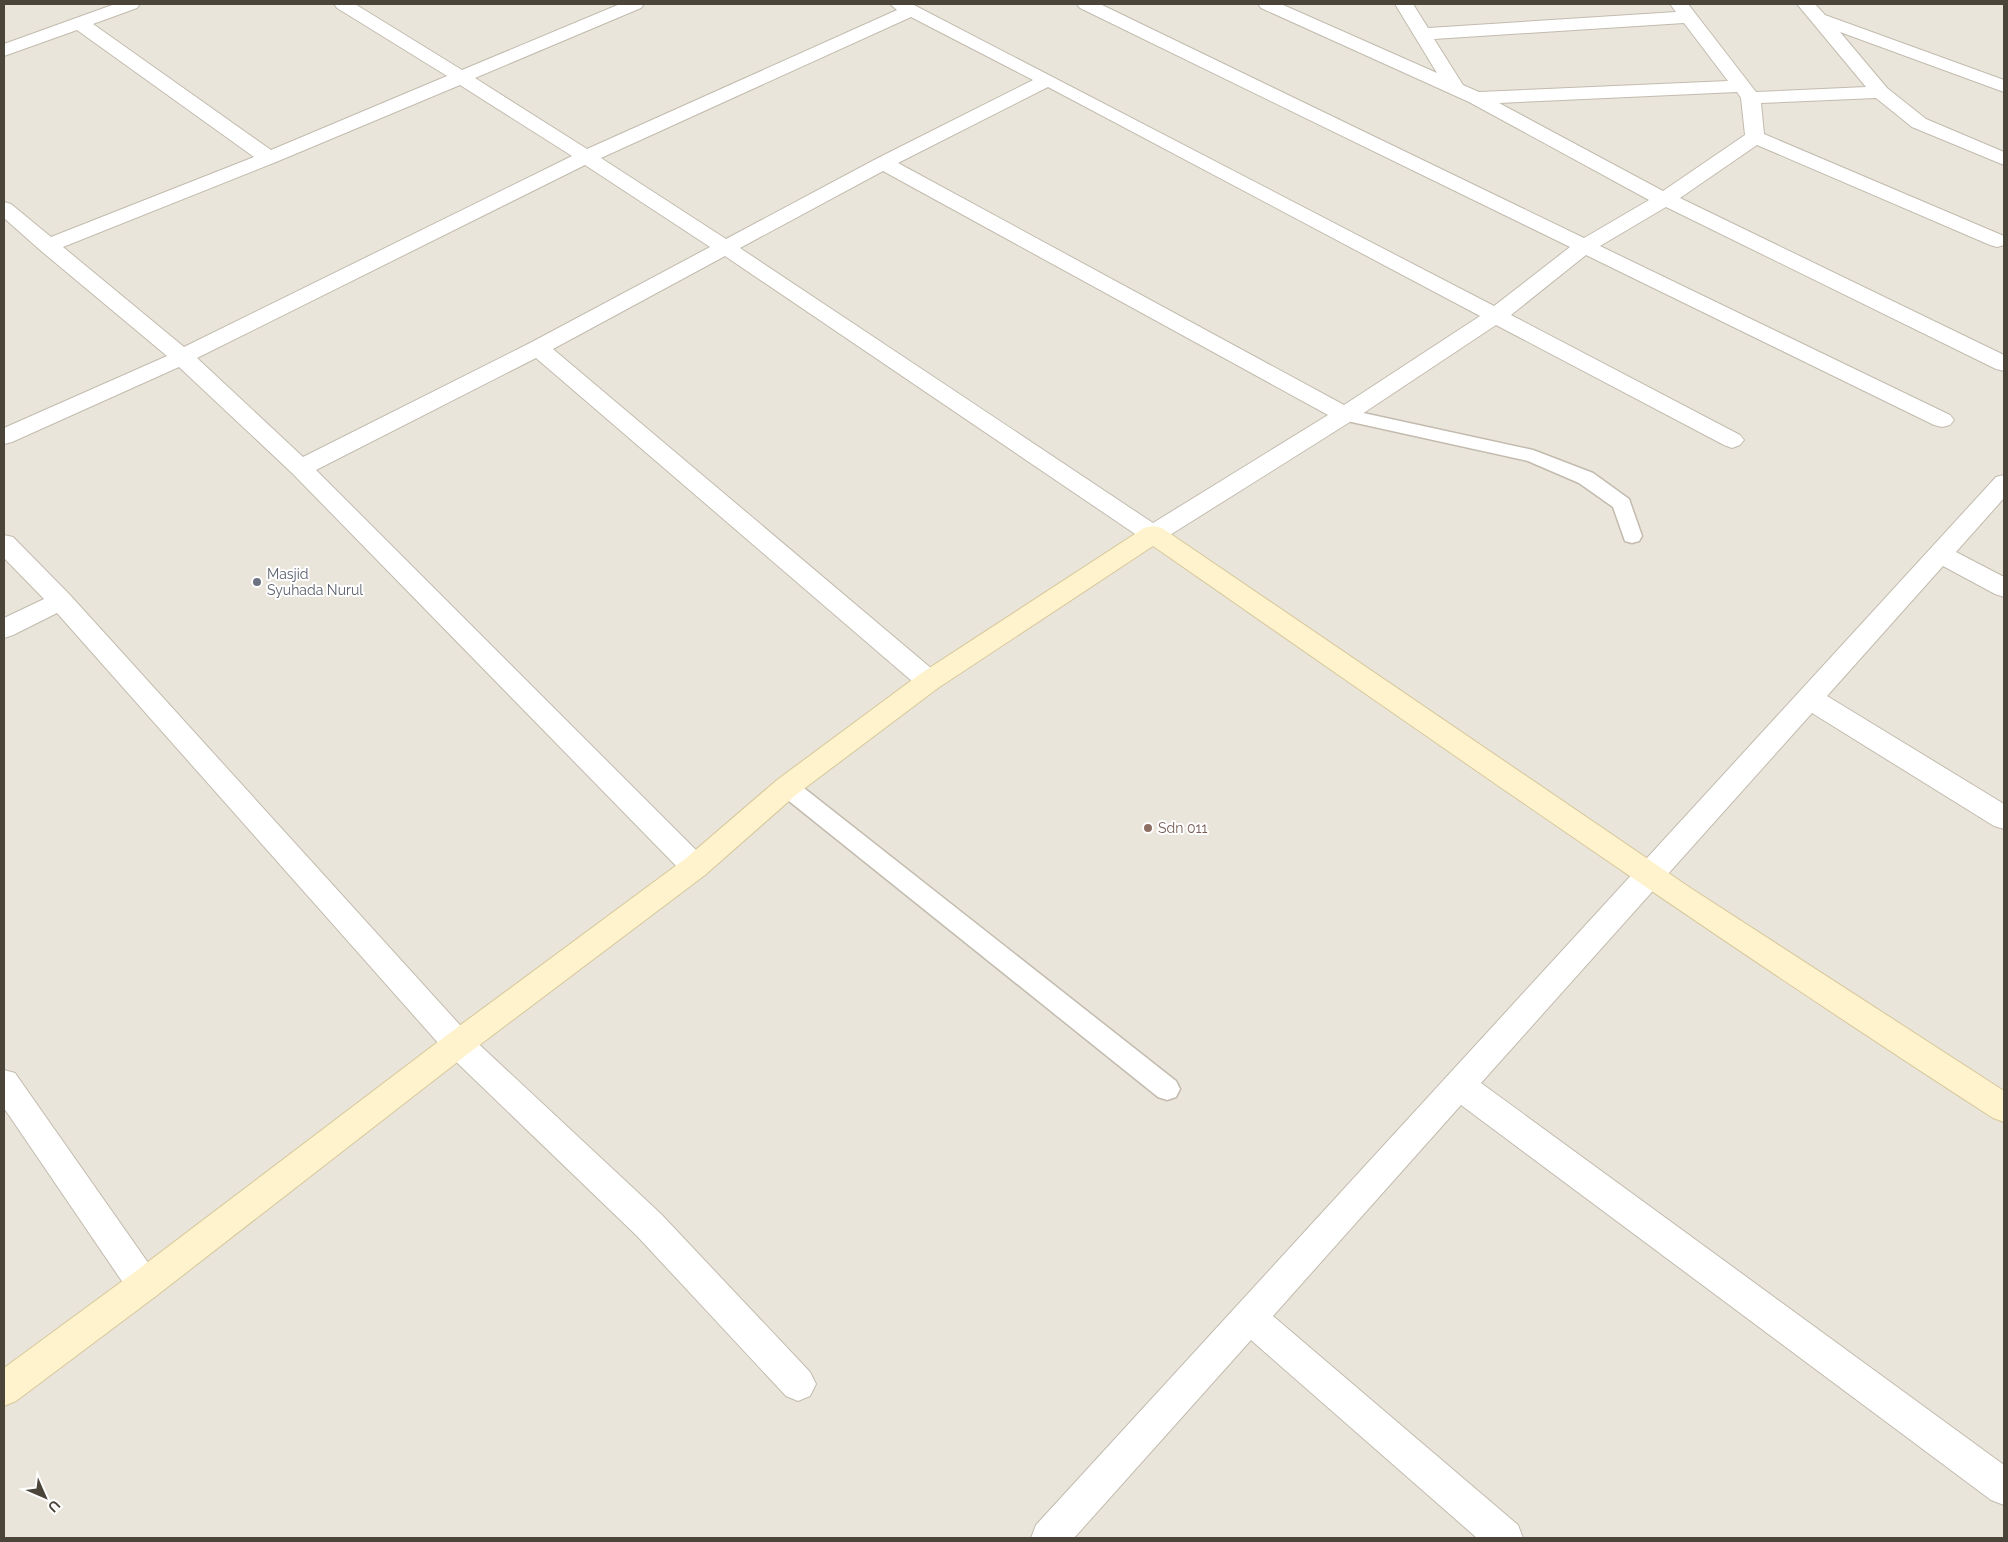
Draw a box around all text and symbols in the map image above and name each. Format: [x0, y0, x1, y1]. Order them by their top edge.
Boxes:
place label: Masjid Syuhada Nurul [267, 566, 363, 598]
marker: Masjid Syuhada Nurul [251, 576, 263, 588]
place label: Sdn 011 [1158, 820, 1208, 836]
marker: Sdn 011 [1142, 822, 1154, 834]
north arrow [20, 1472, 70, 1522]
text: U [45, 1497, 64, 1516]

